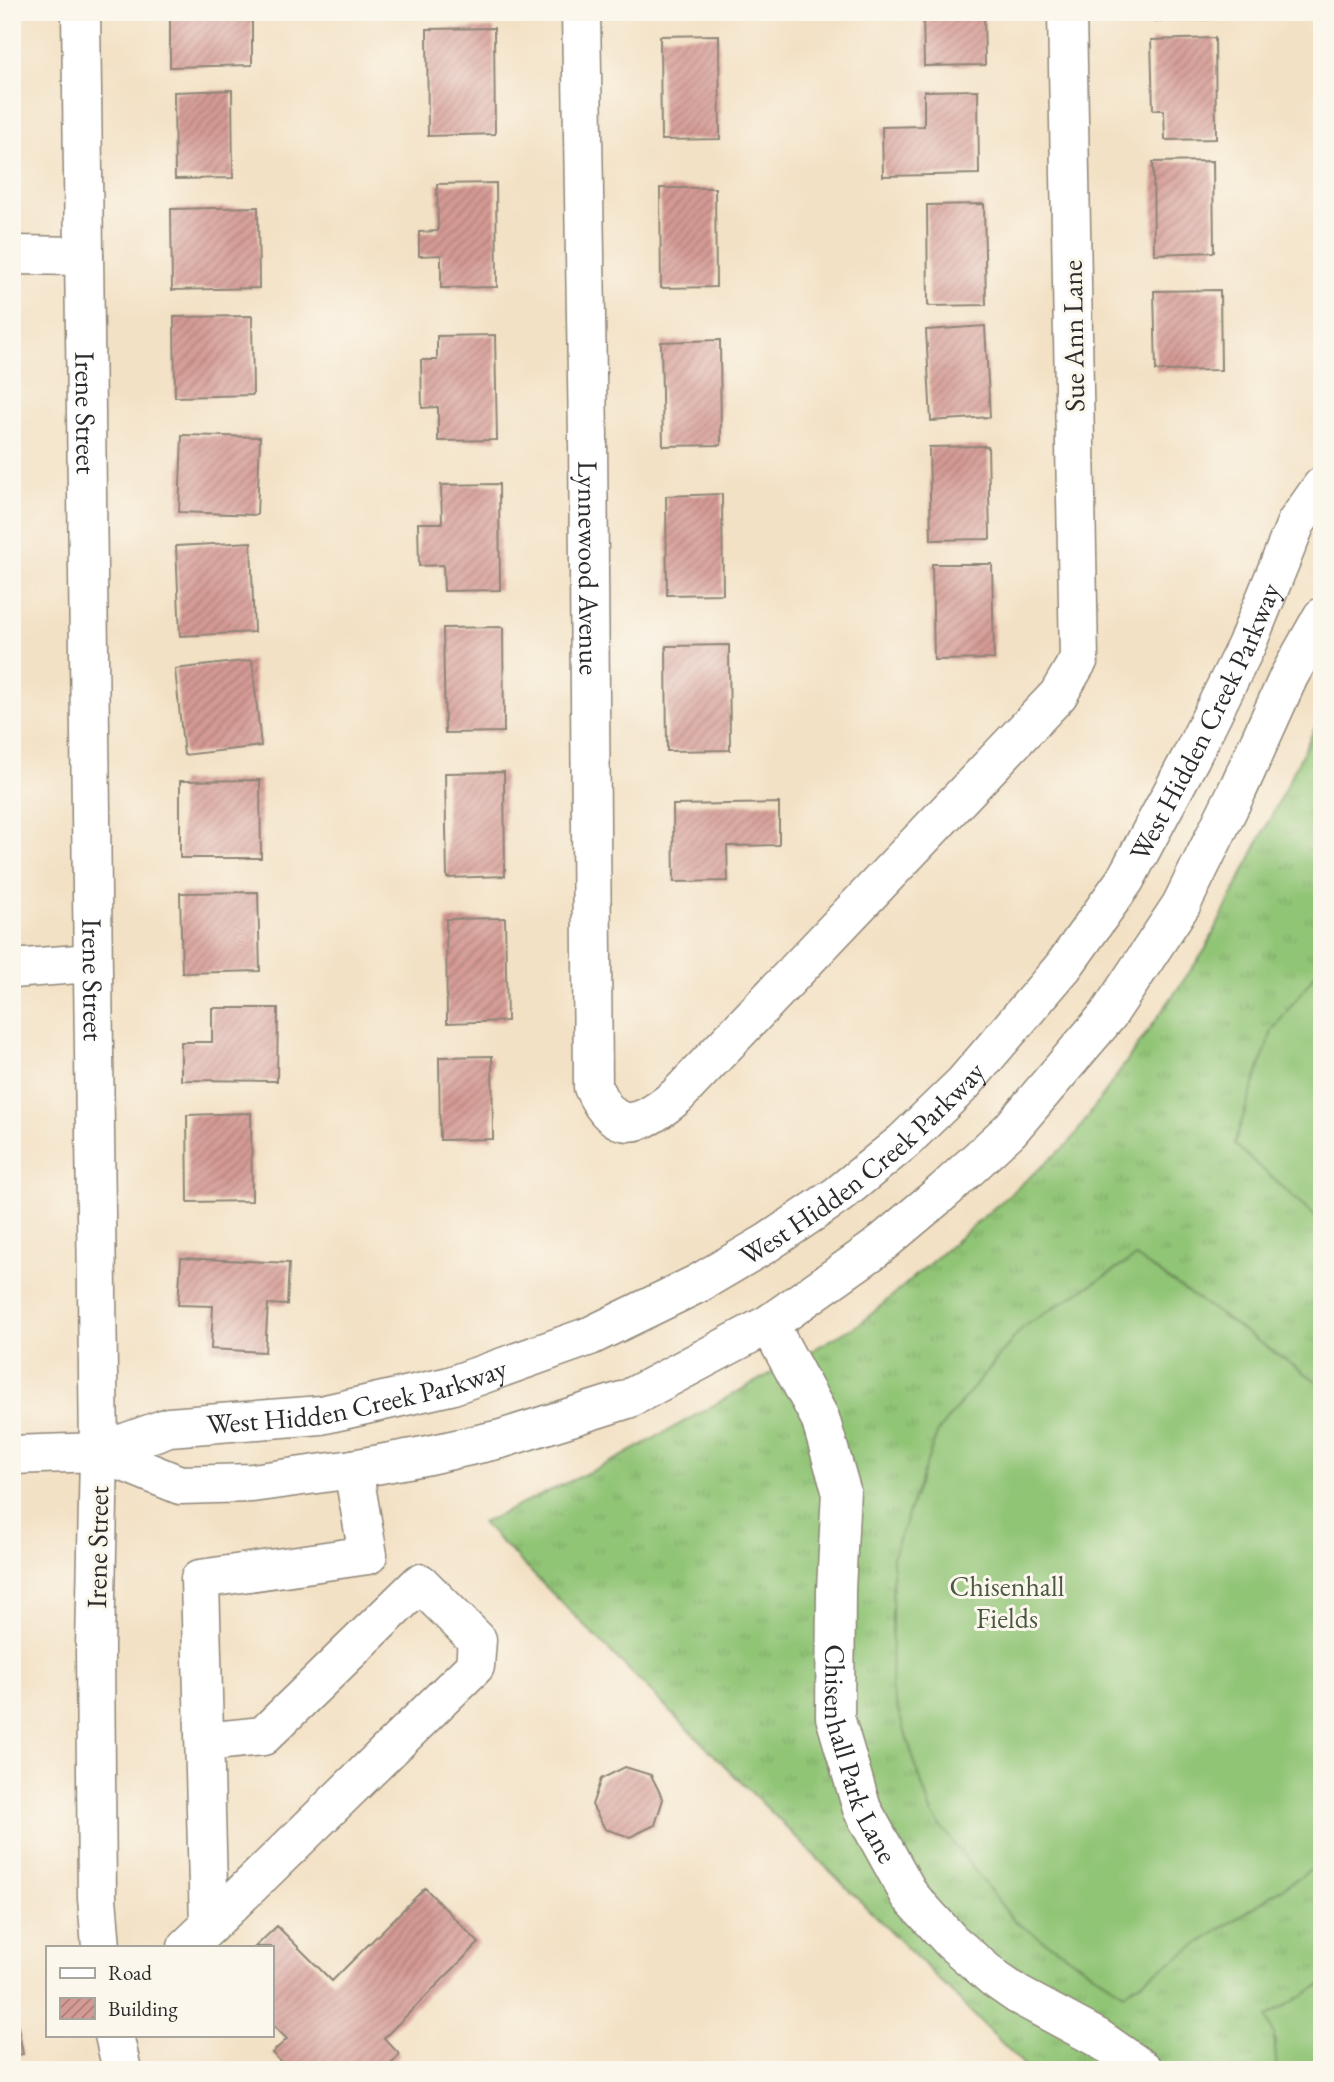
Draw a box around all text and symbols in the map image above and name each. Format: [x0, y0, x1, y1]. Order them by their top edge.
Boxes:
street label: Sue Ann Lane [1054, 260, 1092, 412]
street label: Irene Street [67, 351, 105, 475]
street label: Lynnewood Avenue [570, 461, 608, 675]
street label: West Hidden Creek Parkway [1121, 577, 1288, 867]
street label: Irene Street [74, 918, 112, 1042]
street label: West Hidden Creek Parkway [733, 1053, 993, 1273]
street label: West Hidden Creek Parkway [205, 1349, 512, 1442]
street label: Irene Street [78, 1485, 116, 1609]
park label: Chisenhall Fields [950, 1568, 1065, 1636]
street label: Chisenhall Park Lane [817, 1644, 906, 1869]
legend [46, 1946, 273, 2036]
text: Road [108, 1959, 152, 1986]
text: Building [108, 1995, 178, 2022]

